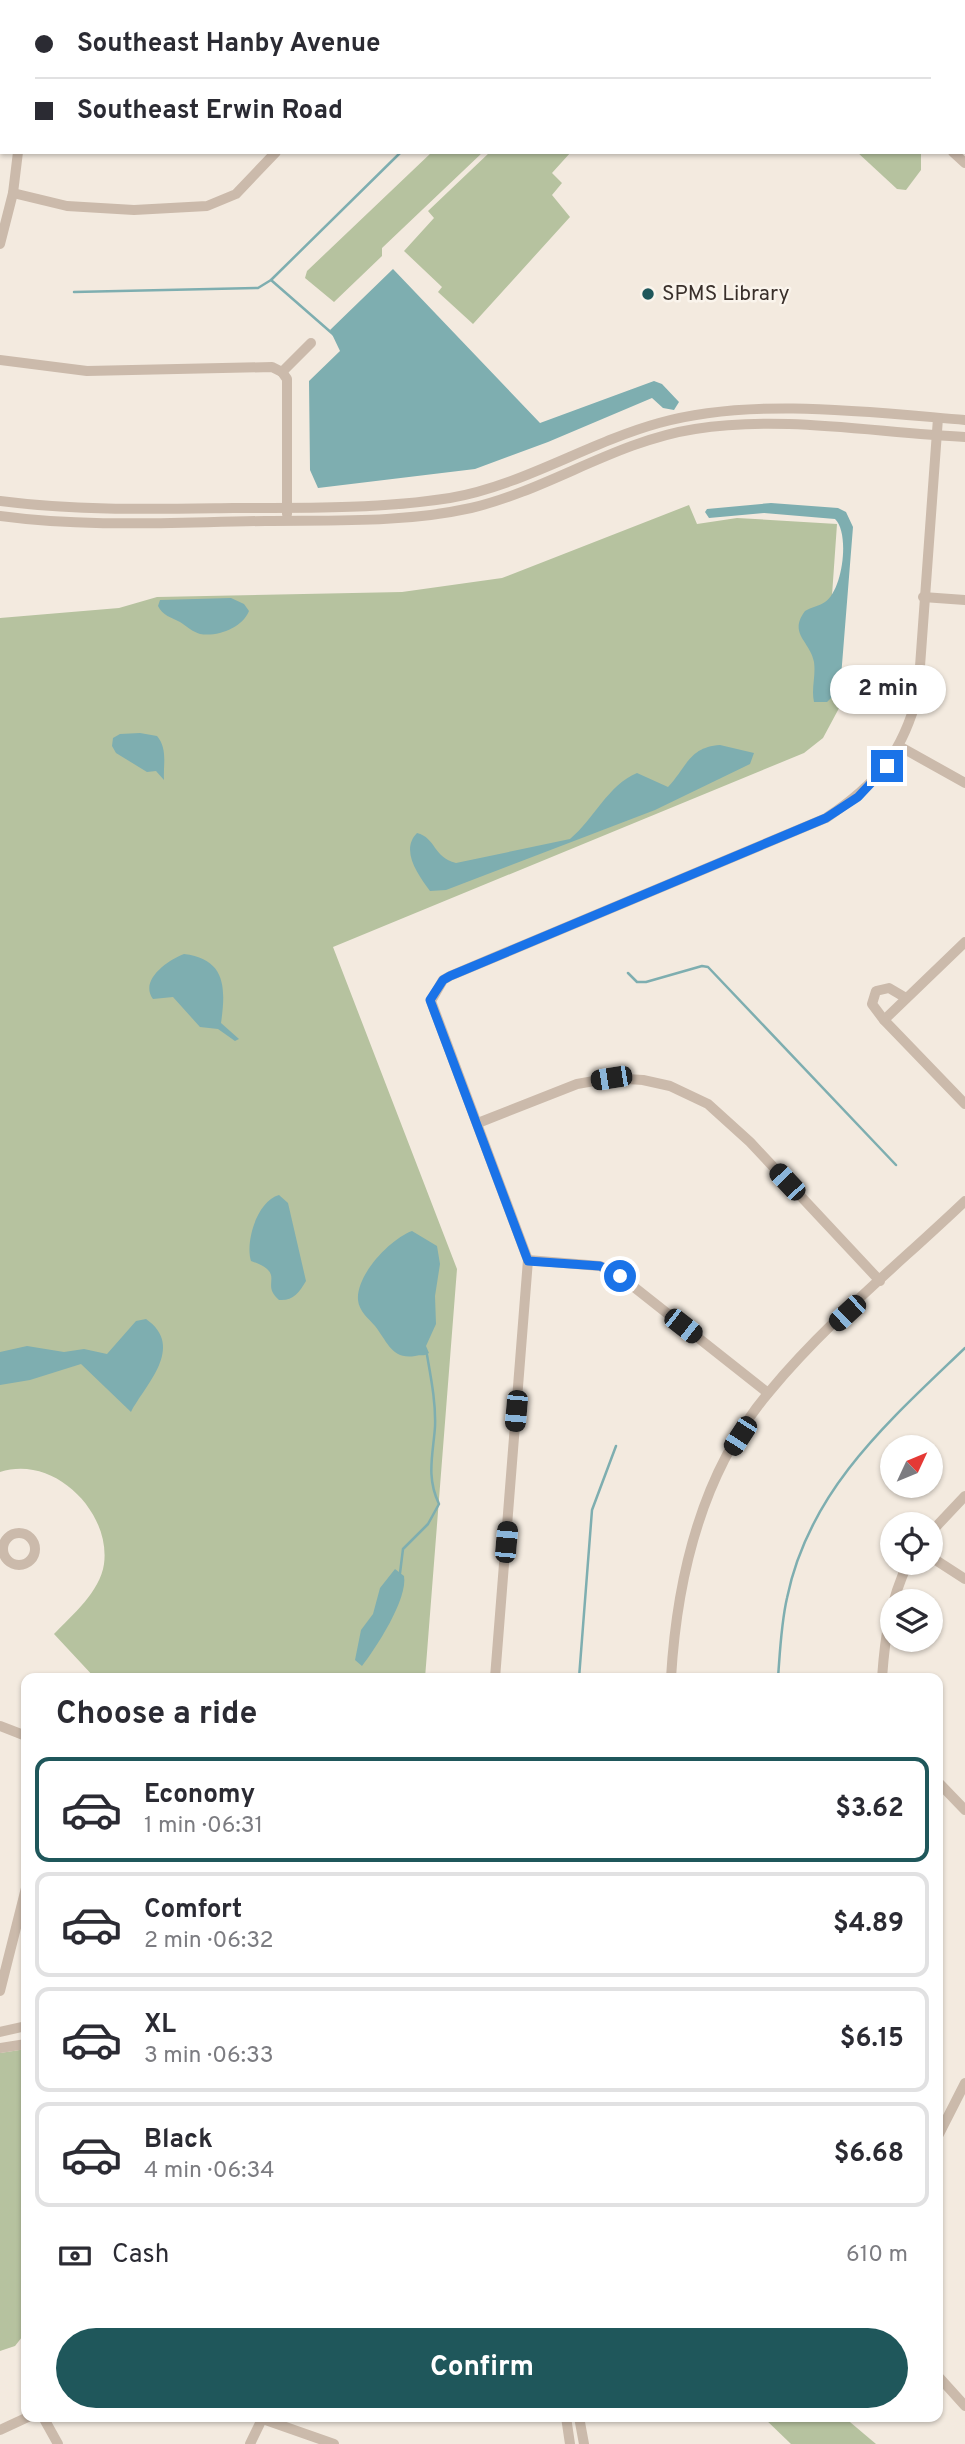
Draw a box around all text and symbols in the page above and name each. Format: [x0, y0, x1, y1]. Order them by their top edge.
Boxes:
text: Southeast Hanby Avenue [77, 28, 380, 61]
text: Southeast Erwin Road [77, 95, 343, 128]
place label: SPMS Library [662, 281, 790, 308]
marker: SPMS Library [640, 286, 656, 302]
callout: 2 min [829, 664, 945, 714]
text: 2 min [858, 675, 918, 704]
route end [871, 750, 903, 782]
car [589, 1064, 634, 1092]
car [765, 1159, 810, 1205]
route start [604, 1260, 636, 1292]
car [825, 1291, 870, 1335]
car [660, 1305, 707, 1347]
car [504, 1389, 529, 1433]
car [720, 1413, 761, 1459]
north arrow [880, 1435, 943, 1498]
map controls [880, 1435, 943, 1652]
button: locate [880, 1512, 943, 1575]
car [494, 1520, 519, 1564]
button: layers [880, 1589, 943, 1652]
text: Choose a ride [56, 1695, 257, 1735]
icon: car [60, 1778, 123, 1841]
text: Economy [144, 1779, 255, 1812]
text: $3.62 [835, 1793, 904, 1826]
text: 1 min · 06:31 [144, 1812, 263, 1841]
icon: car [60, 1893, 123, 1956]
text: Comfort [144, 1894, 242, 1927]
text: $4.89 [833, 1908, 904, 1941]
text: 2 min · 06:32 [144, 1927, 274, 1956]
icon: car [60, 2008, 123, 2071]
text: XL [144, 2009, 176, 2042]
text: $6.15 [840, 2023, 904, 2056]
text: 3 min · 06:33 [144, 2042, 274, 2071]
icon: car [60, 2123, 123, 2186]
text: Black [144, 2124, 213, 2157]
text: $6.68 [834, 2138, 904, 2171]
text: 4 min · 06:34 [144, 2157, 275, 2186]
icon: cash [56, 2237, 94, 2275]
text: Cash [112, 2239, 169, 2272]
text: 610 m [846, 2241, 908, 2270]
button: Confirm [56, 2328, 908, 2408]

